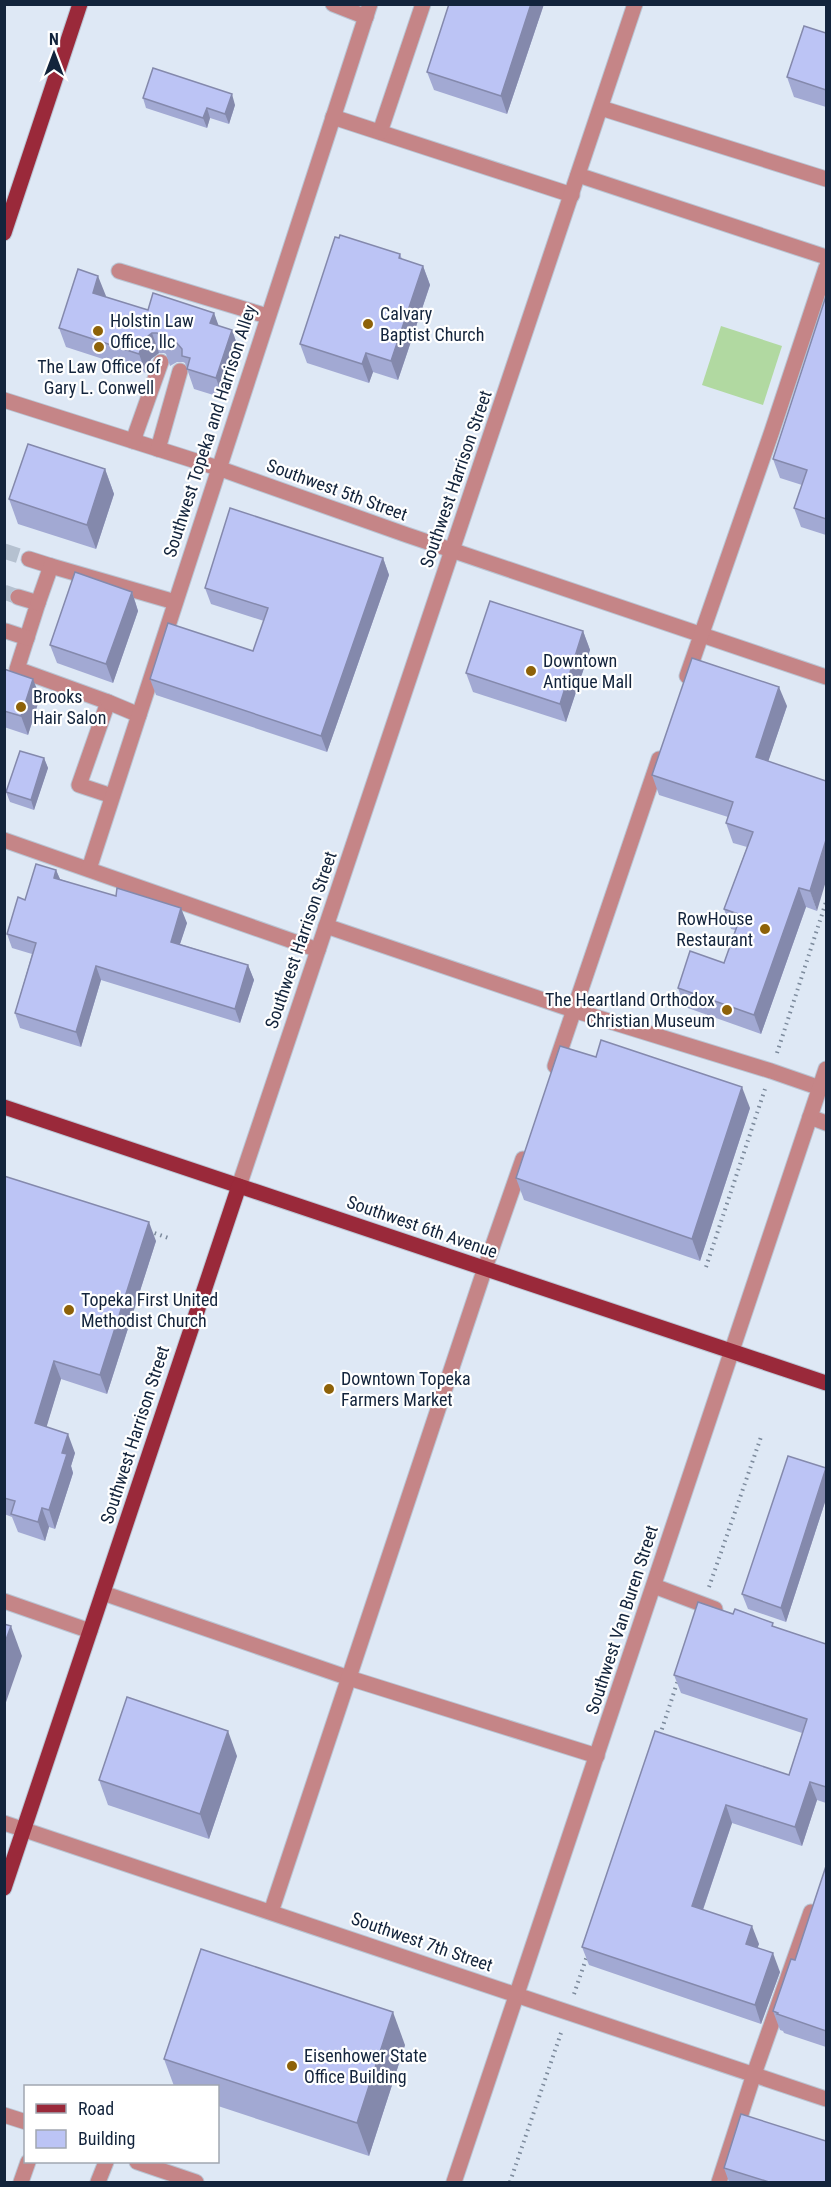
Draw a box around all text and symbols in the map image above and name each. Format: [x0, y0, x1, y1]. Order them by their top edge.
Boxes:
north arrow [24, 24, 84, 84]
text: N [49, 30, 59, 49]
street label: Southwest Topeka and Harrison Alley [159, 302, 260, 560]
place label: Calvary Baptist Church [380, 303, 484, 345]
place label: Holstin Law Office, llc [110, 310, 194, 352]
marker: Calvary Baptist Church [361, 317, 375, 331]
marker: Holstin Law Office, llc [91, 324, 105, 338]
marker: The Law Office of Gary L. Conwell [92, 340, 106, 354]
place label: The Law Office of Gary L. Conwell [37, 356, 161, 398]
street label: Southwest Harrison Street [415, 387, 496, 570]
street label: Southwest 5th Street [264, 454, 410, 525]
place label: Downtown Antique Mall [543, 650, 632, 692]
marker: Downtown Antique Mall [524, 664, 538, 678]
place label: Brooks Hair Salon [33, 686, 106, 728]
marker: Brooks Hair Salon [14, 700, 28, 714]
street label: Southwest Harrison Street [260, 848, 341, 1031]
place label: RowHouse Restaurant [676, 908, 753, 950]
marker: RowHouse Restaurant [758, 922, 772, 936]
place label: The Heartland Orthodox Christian Museum [545, 989, 715, 1031]
marker: The Heartland Orthodox Christian Museum [720, 1003, 734, 1017]
street label: Southwest 6th Avenue [344, 1191, 500, 1262]
place label: Topeka First United Methodist Church [81, 1289, 218, 1331]
marker: Topeka First United Methodist Church [62, 1303, 76, 1317]
street label: Southwest Harrison Street [96, 1343, 173, 1527]
place label: Downtown Topeka Farmers Market [341, 1368, 471, 1410]
marker: Downtown Topeka Farmers Market [322, 1382, 336, 1396]
street label: Southwest Van Buren Street [581, 1523, 662, 1717]
street label: Southwest 7th Street [349, 1907, 496, 1976]
place label: Eisenhower State Office Building [304, 2045, 427, 2087]
marker: Eisenhower State Office Building [285, 2059, 299, 2073]
legend [24, 2085, 219, 2163]
text: Road [78, 2098, 114, 2119]
text: Building [78, 2128, 135, 2149]

